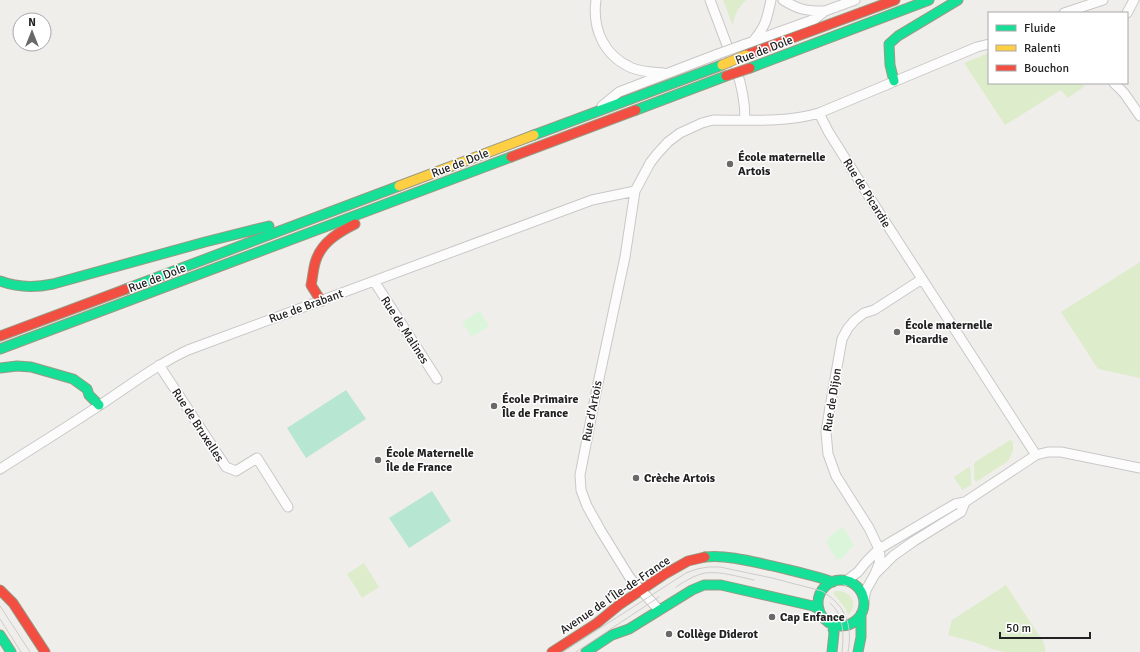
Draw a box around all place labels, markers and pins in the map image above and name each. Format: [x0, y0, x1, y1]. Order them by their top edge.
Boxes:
place label: École maternelle Artois [738, 150, 826, 179]
marker: École maternelle Artois [725, 159, 735, 169]
place label: École maternelle Picardie [905, 318, 993, 347]
marker: École maternelle Picardie [892, 327, 902, 337]
place label: École Primaire Île de France [501, 392, 578, 421]
marker: École Primaire Île de France [489, 401, 499, 411]
place label: École Maternelle Île de France [385, 446, 474, 475]
marker: École Maternelle Île de France [373, 455, 383, 465]
place label: Crèche Artois [644, 471, 716, 486]
marker: Crèche Artois [631, 473, 641, 483]
place label: Cap Enfance [780, 610, 845, 625]
marker: Cap Enfance [767, 612, 777, 622]
place label: Collège Diderot [677, 627, 759, 642]
marker: Collège Diderot [664, 629, 674, 639]

